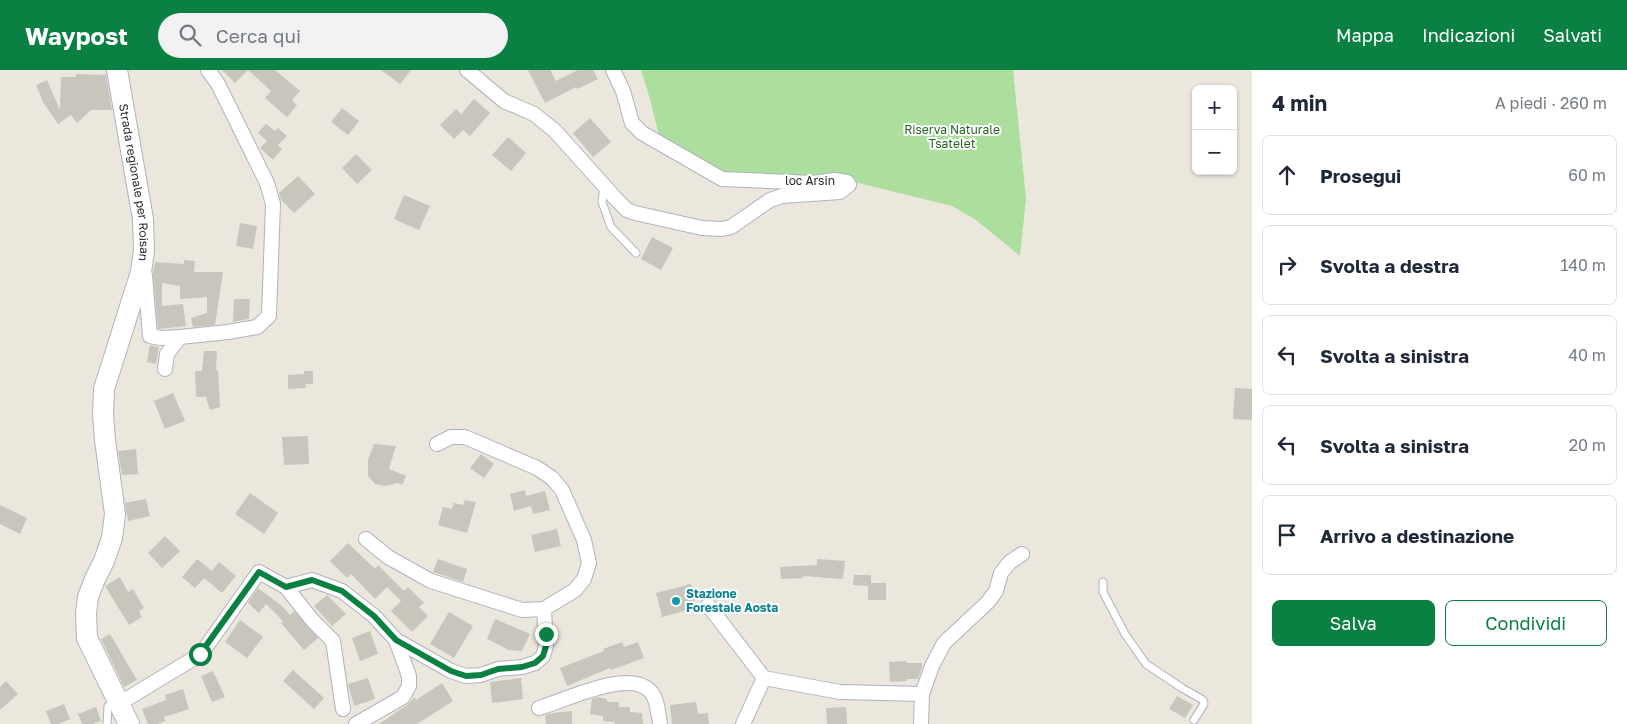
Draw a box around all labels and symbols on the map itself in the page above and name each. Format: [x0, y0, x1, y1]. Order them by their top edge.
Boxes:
street label: Strada regionale per Roisan [116, 103, 152, 262]
park label: Riserva Naturale Tsatelet [904, 122, 1000, 151]
street label: loc Arsin [785, 173, 835, 188]
place label: Stazione Forestale Aosta [686, 586, 778, 615]
marker: Stazione Forestale Aosta [670, 595, 682, 607]
route end [535, 623, 558, 646]
route start [189, 643, 212, 666]

